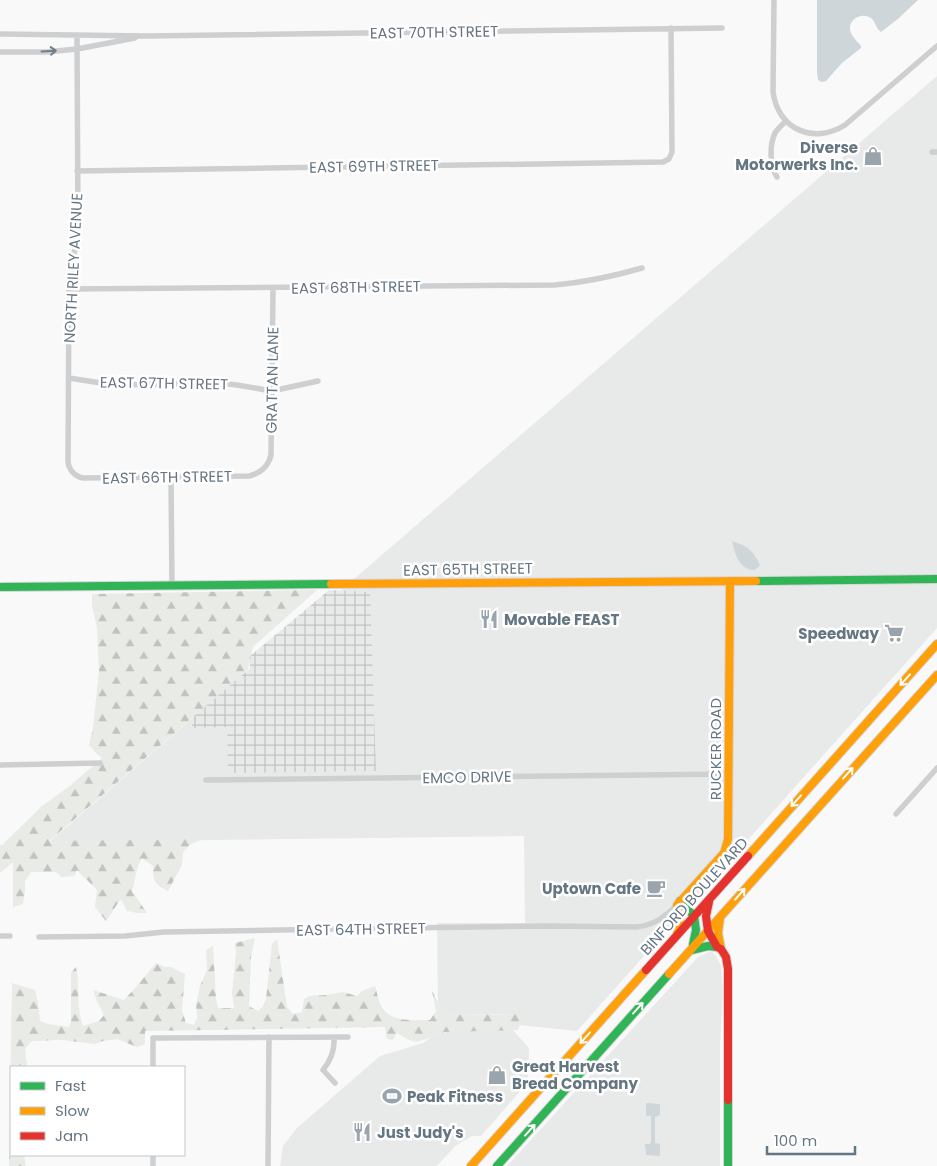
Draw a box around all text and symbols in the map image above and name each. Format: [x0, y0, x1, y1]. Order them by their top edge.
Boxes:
street label: EAST 70TH STREET [370, 20, 498, 44]
one-way arrow [40, 47, 56, 56]
place label: Diverse Motorwerks Inc. [735, 137, 858, 175]
shop icon: Diverse Motorwerks Inc. [862, 145, 884, 167]
street label: EAST 69TH STREET [309, 154, 439, 178]
street label: NORTH RILEY AVENUE [59, 193, 87, 343]
street label: EAST 68TH STREET [291, 275, 421, 299]
street label: GRATTAN LANE [261, 327, 283, 433]
street label: EAST 67TH STREET [100, 371, 228, 395]
street label: EAST 66TH STREET [102, 465, 232, 489]
street label: EAST 65TH STREET [403, 557, 533, 581]
restaurant icon: Movable FEAST [478, 608, 500, 630]
place label: Movable FEAST [504, 609, 620, 630]
supermarket icon: Speedway [883, 622, 905, 644]
place label: Speedway [798, 623, 880, 644]
one-way arrow [899, 674, 910, 687]
street label: RUCKER ROAD [705, 698, 726, 800]
street label: EMCO DRIVE [422, 766, 512, 788]
one-way arrow [843, 767, 854, 780]
one-way arrow [790, 795, 802, 808]
street label: BINFORD BOULEVARD [635, 833, 753, 959]
cafe icon: Uptown Cafe [645, 877, 667, 899]
place label: Uptown Cafe [542, 878, 641, 899]
one-way arrow [734, 888, 746, 901]
street label: EAST 64TH STREET [296, 917, 426, 941]
one-way arrow [632, 1002, 644, 1015]
one-way arrow [579, 1032, 590, 1045]
place label: Great Harvest Bread Company [512, 1056, 638, 1094]
shop icon: Great Harvest Bread Company [486, 1064, 508, 1086]
legend [10, 1066, 185, 1156]
text: Fast [55, 1075, 86, 1096]
sports icon: Peak Fitness [381, 1085, 403, 1107]
place label: Peak Fitness [407, 1086, 503, 1107]
text: Slow [55, 1100, 90, 1121]
restaurant icon: Just Judy's [351, 1121, 373, 1143]
place label: Just Judy's [377, 1122, 464, 1143]
one-way arrow [524, 1123, 536, 1136]
scale bar [767, 1124, 854, 1156]
text: Jam [55, 1125, 89, 1146]
text: 100 m [774, 1130, 817, 1151]

